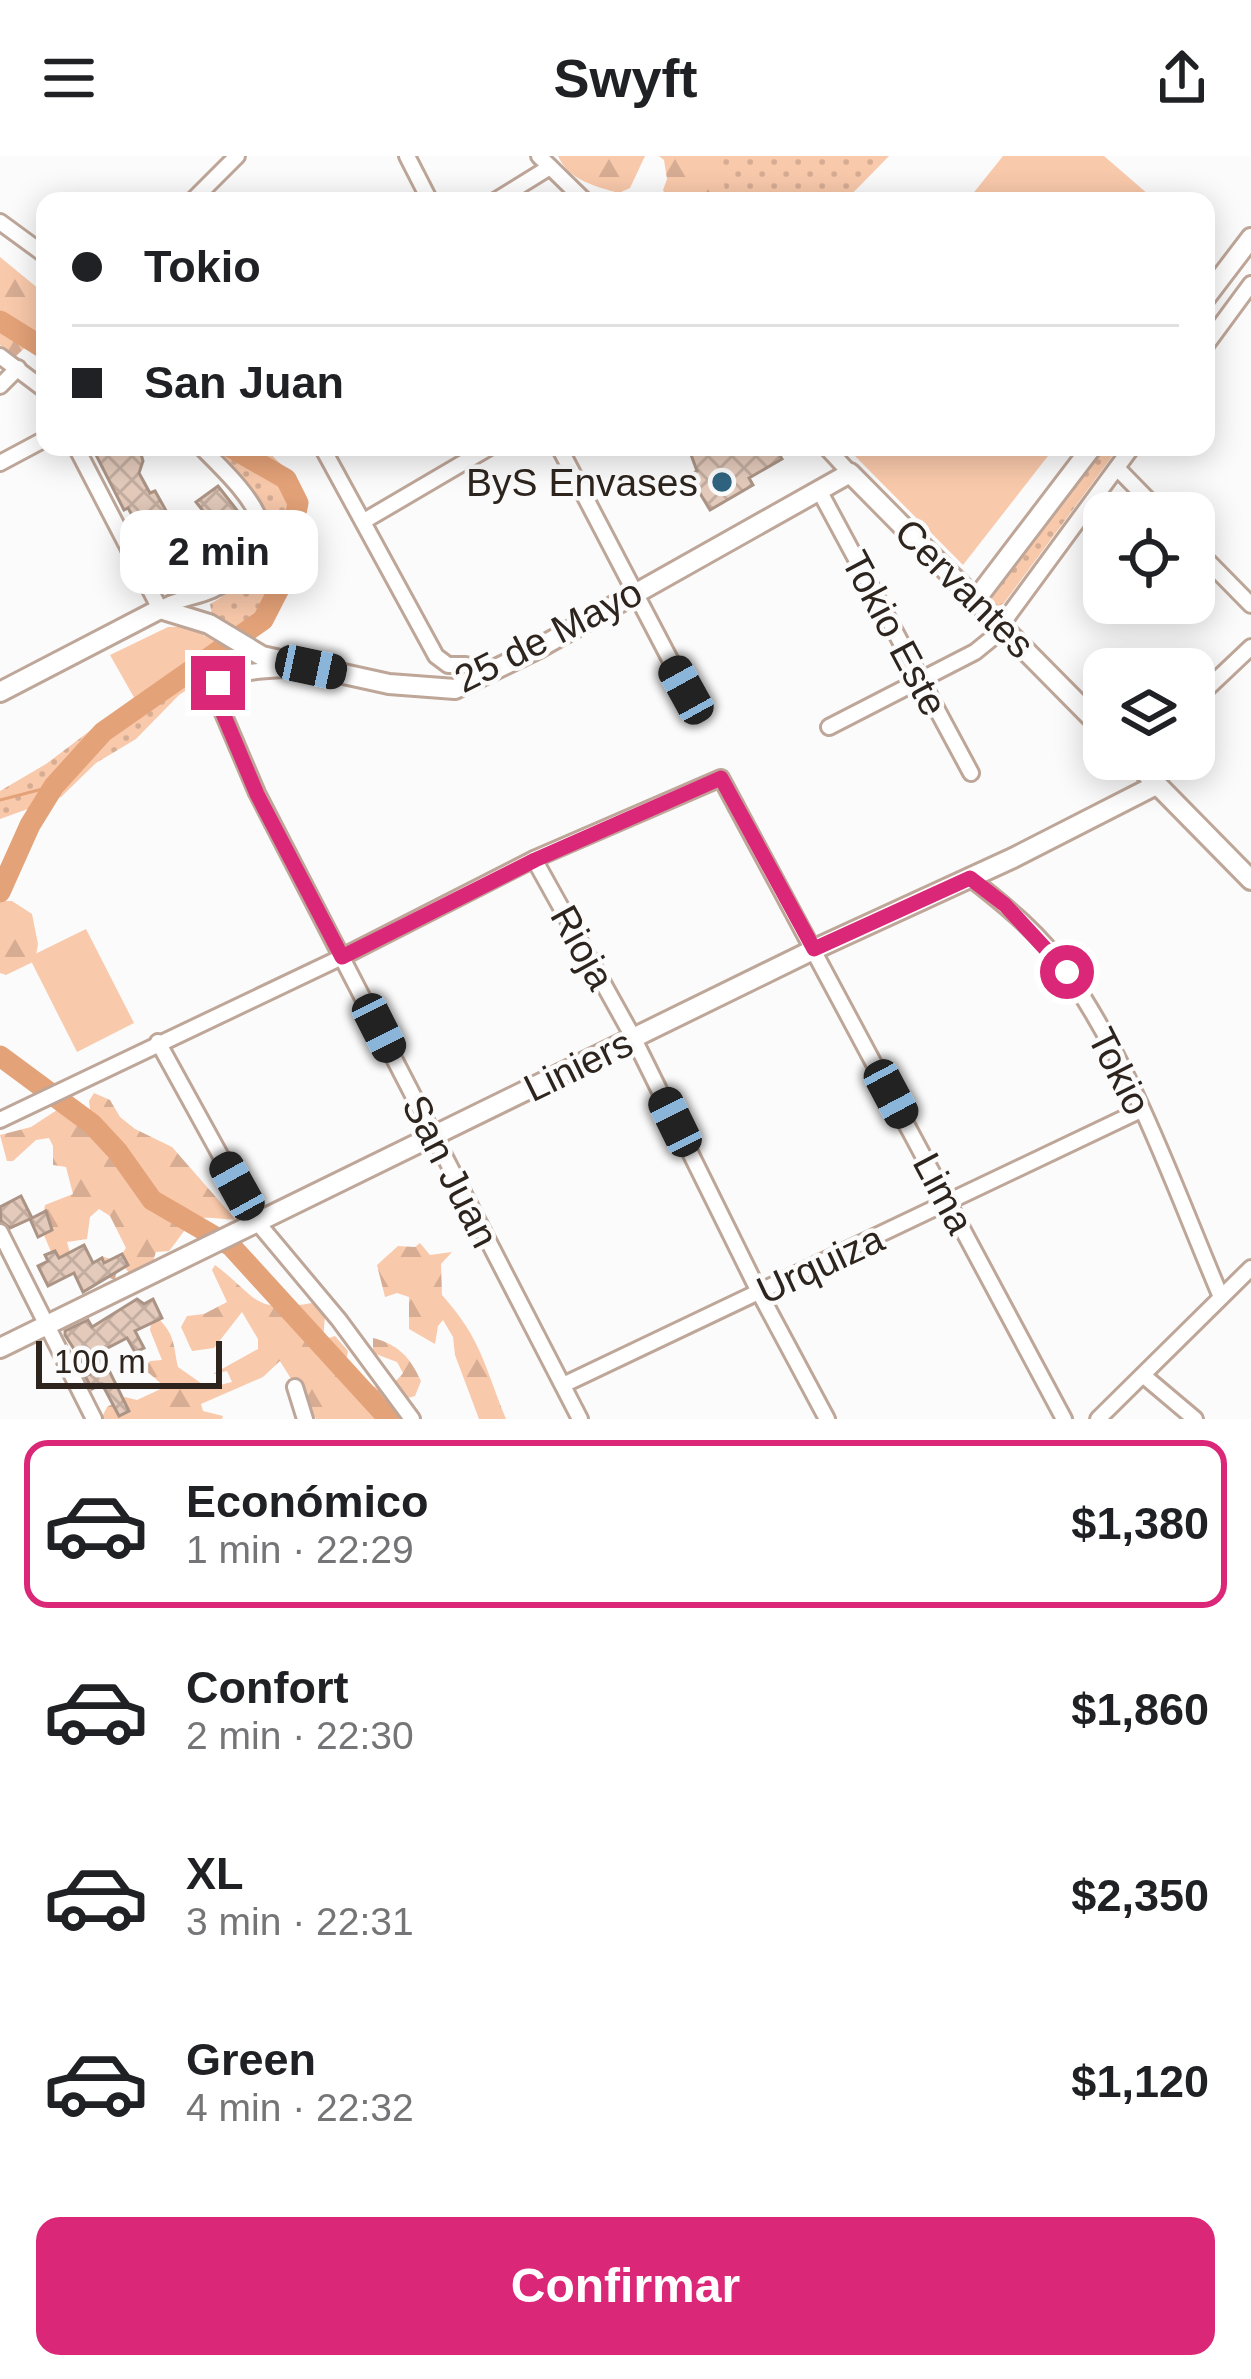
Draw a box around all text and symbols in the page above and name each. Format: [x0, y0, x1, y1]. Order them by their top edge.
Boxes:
icon: menu [36, 45, 102, 111]
icon: share [1149, 45, 1215, 111]
text: Swyft [553, 48, 698, 108]
text: Tokio [144, 241, 261, 292]
text: San Juan [144, 357, 344, 408]
place label: ByS Envases [466, 461, 698, 504]
marker: ByS Envases [709, 469, 735, 495]
map controls [1083, 492, 1215, 780]
button: locate [1083, 492, 1215, 624]
callout: 2 min [119, 509, 317, 593]
street label: Cervantes [887, 510, 1043, 666]
text: 2 min [168, 530, 270, 573]
street label: Tokio Este [833, 544, 956, 723]
street label: 25 de Mayo [448, 570, 649, 701]
car [272, 642, 350, 692]
button: layers [1083, 648, 1215, 780]
car [653, 650, 719, 730]
route end [191, 656, 245, 710]
street label: Rioja [542, 898, 623, 997]
route start [1040, 945, 1094, 999]
car [347, 988, 411, 1068]
street label: Liniers [517, 1021, 639, 1110]
street label: Tokio [1080, 1021, 1159, 1122]
car [858, 1054, 924, 1134]
car [643, 1082, 707, 1162]
street label: San Juan [394, 1088, 507, 1254]
car [204, 1146, 270, 1226]
street label: Lima [905, 1146, 983, 1241]
street label: Urquiza [750, 1216, 890, 1312]
scale bar [36, 1335, 222, 1388]
text: 100 m [54, 1343, 146, 1380]
icon: car [42, 1470, 150, 1578]
text: Económico [186, 1476, 429, 1527]
text: $1,380 [1071, 1498, 1209, 1549]
text: 1 min · 22:29 [186, 1528, 414, 1571]
icon: car [42, 1656, 150, 1764]
text: Confort [186, 1662, 348, 1713]
text: $1,860 [1071, 1684, 1209, 1735]
text: 2 min · 22:30 [186, 1714, 414, 1757]
icon: car [42, 1842, 150, 1950]
text: XL [186, 1848, 244, 1899]
text: $2,350 [1071, 1870, 1209, 1921]
text: 3 min · 22:31 [186, 1900, 414, 1943]
icon: car [42, 2028, 150, 2136]
text: Green [186, 2034, 316, 2085]
text: $1,120 [1071, 2056, 1209, 2107]
text: 4 min · 22:32 [186, 2086, 414, 2129]
button: Confirmar [36, 2217, 1215, 2355]

